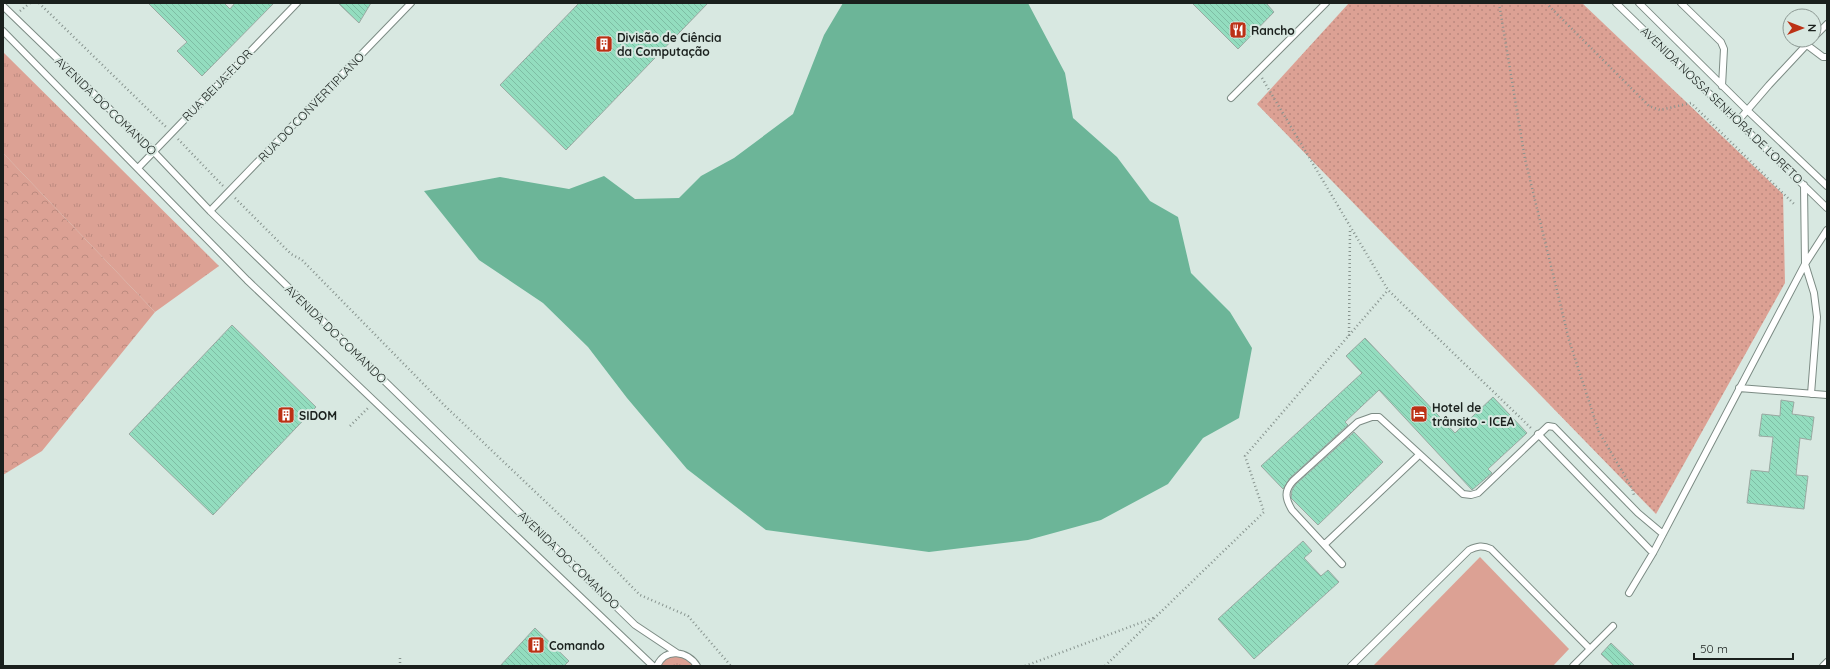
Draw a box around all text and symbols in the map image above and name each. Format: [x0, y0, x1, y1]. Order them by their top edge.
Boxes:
north arrow [1782, 8, 1822, 48]
restaurant icon: Rancho [1228, 20, 1248, 40]
place label: Rancho [1251, 23, 1295, 38]
street label: AVENIDA NOSSA SENHORA DE LORETO [1638, 23, 1806, 187]
text: N [1805, 24, 1819, 32]
place label: Divisão de Ciência da Computação [617, 30, 721, 59]
building icon: Divisão de Ciência da Computação [594, 34, 614, 54]
street label: RUA BEIJA-FLOR [179, 46, 255, 124]
street label: RUA DO CONVERTIPLANO [255, 49, 367, 165]
street label: AVENIDA DO COMANDO [52, 54, 160, 158]
street label: AVENIDA DO COMANDO [282, 282, 390, 386]
place label: Hotel de trânsito - ICEA [1432, 400, 1515, 429]
hotel icon: Hotel de trânsito - ICEA [1409, 404, 1429, 424]
building icon: SIDOM [276, 405, 296, 425]
place label: SIDOM [299, 408, 337, 423]
street label: AVENIDA DO COMANDO [515, 508, 623, 612]
building icon: Comando [526, 635, 546, 655]
scale bar [1694, 635, 1793, 661]
place label: Comando [549, 638, 605, 653]
text: 50 m [1700, 641, 1728, 656]

